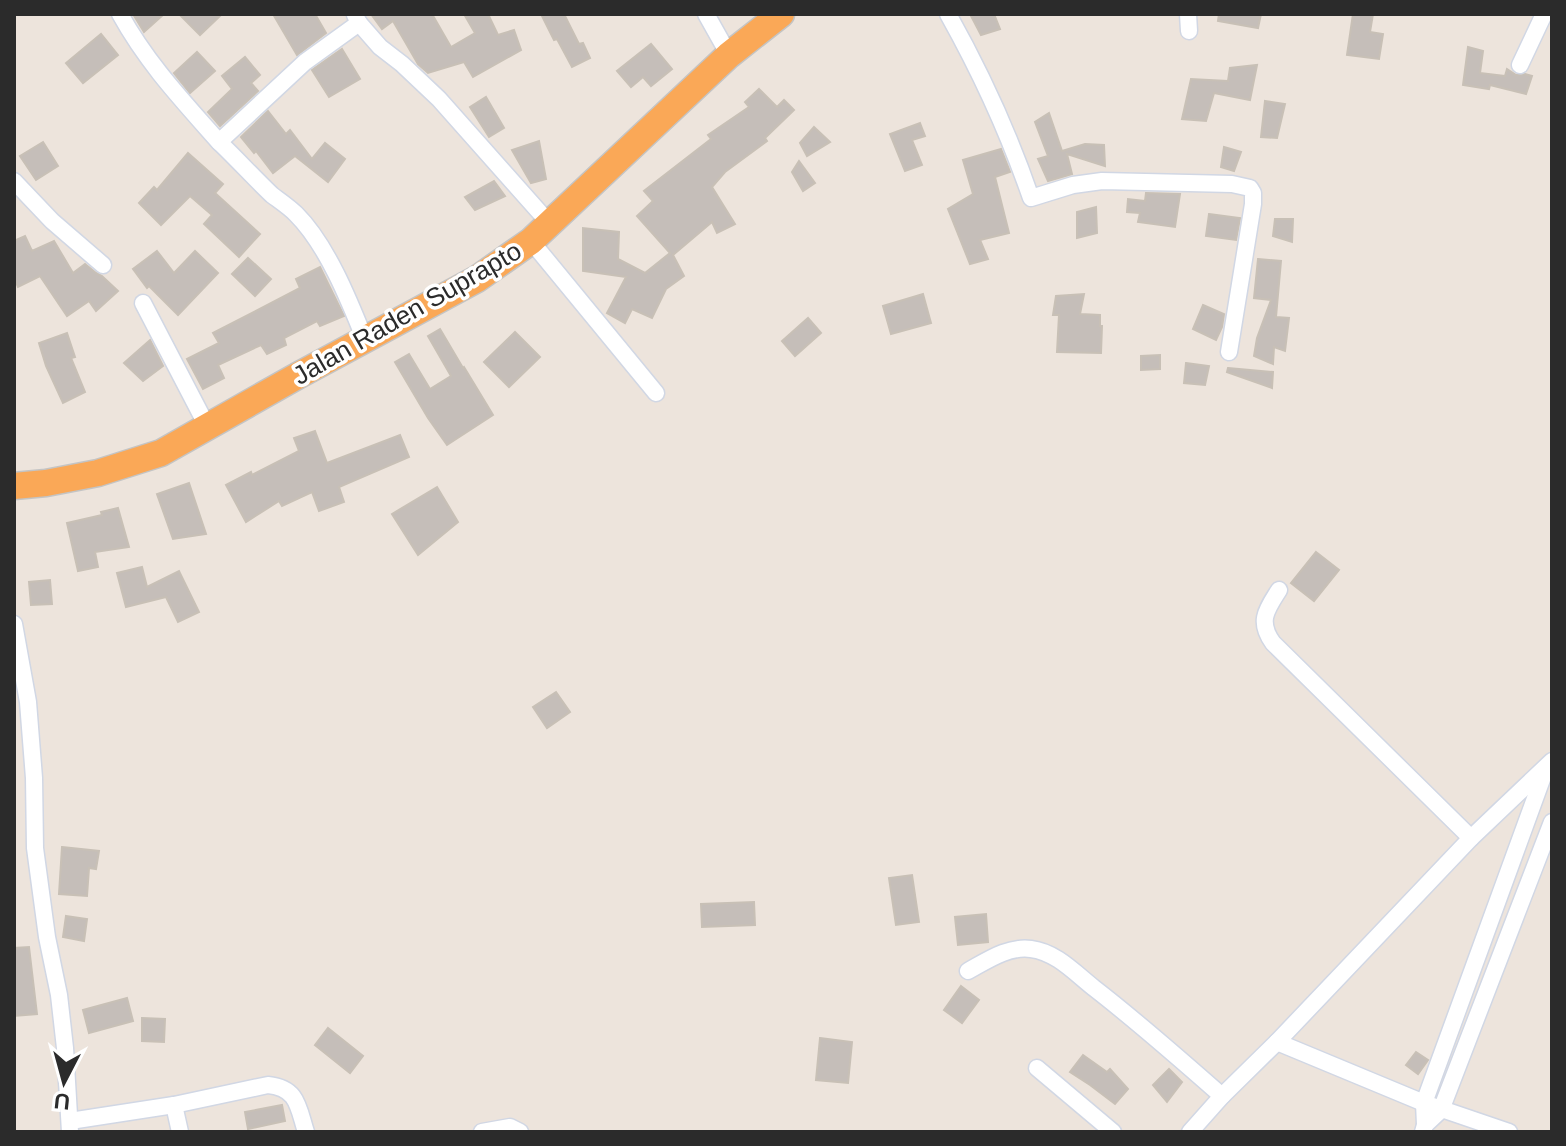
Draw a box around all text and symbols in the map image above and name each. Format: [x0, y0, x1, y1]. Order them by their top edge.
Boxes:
street label: Jalan Raden Suprapto [287, 235, 527, 391]
north arrow [24, 1042, 104, 1122]
text: U [53, 1088, 71, 1115]

